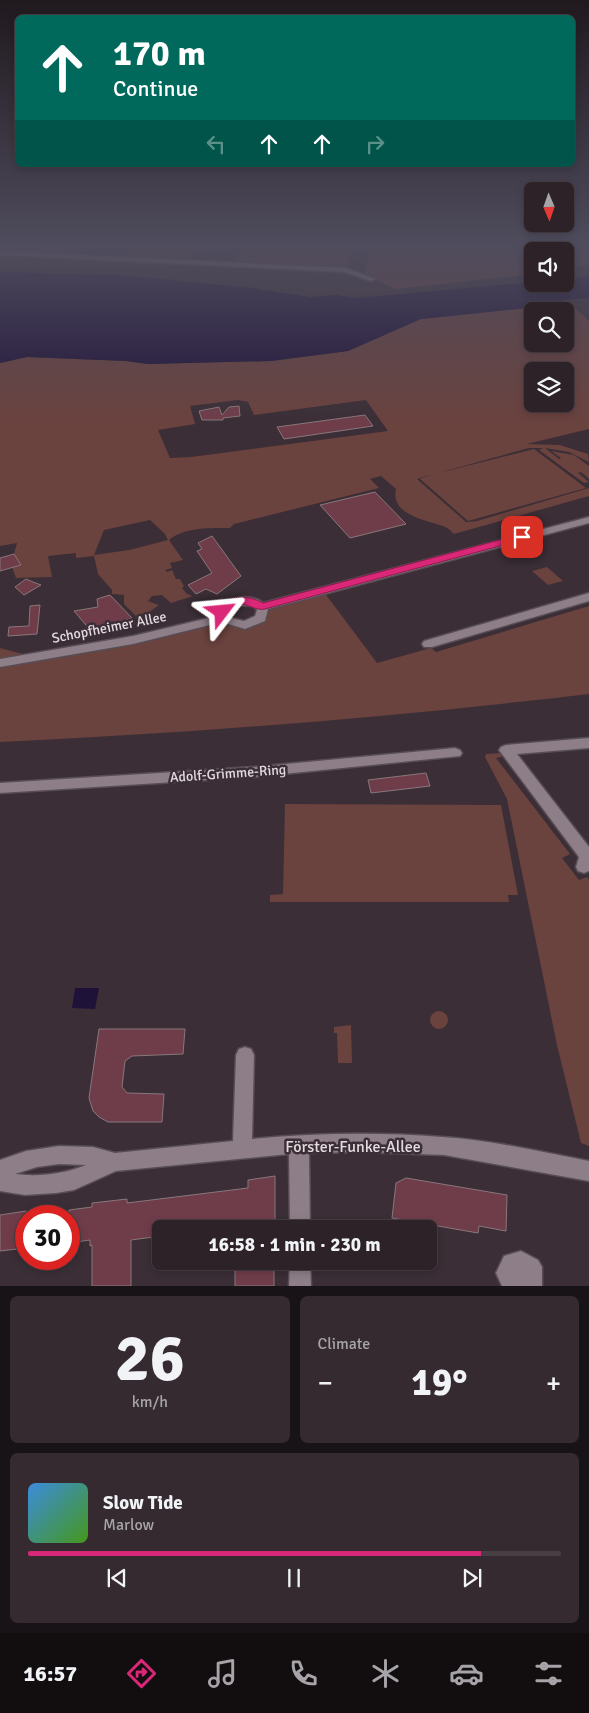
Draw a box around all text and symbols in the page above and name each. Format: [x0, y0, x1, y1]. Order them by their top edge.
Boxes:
text: 170 m [113, 32, 206, 75]
icon: ahead [30, 35, 95, 100]
text: Continue [113, 75, 198, 102]
icon: left [202, 130, 230, 158]
icon: ahead [255, 130, 283, 158]
icon: ahead [308, 130, 336, 158]
icon: right [361, 130, 389, 158]
north arrow [524, 182, 574, 232]
map controls [524, 182, 574, 412]
button: sound [524, 242, 574, 292]
button: search [524, 302, 574, 352]
button: layers [524, 362, 574, 412]
pin [501, 516, 543, 558]
icon: arrive [508, 523, 536, 551]
position arrow [195, 585, 247, 637]
street label: Schopfheimer Allee [50, 608, 168, 647]
street label: Adolf-Grimme-Ring [169, 761, 287, 786]
street label: Förster-Funke-Allee [285, 1137, 421, 1157]
speed limit sign: 30 [15, 1205, 80, 1270]
text: 16:58 · 1 min · 230 m [208, 1233, 381, 1257]
text: 26 [115, 1319, 185, 1399]
text: Climate [318, 1334, 370, 1354]
text: 19° [411, 1359, 467, 1406]
text: − [318, 1366, 333, 1400]
text: + [546, 1366, 561, 1400]
text: km/h [132, 1392, 168, 1412]
text: Slow Tide [103, 1491, 183, 1515]
text: Marlow [103, 1515, 154, 1535]
icon: previous [103, 1564, 131, 1592]
icon: pause [280, 1564, 308, 1592]
icon: next [458, 1564, 486, 1592]
icon: directions [124, 1656, 159, 1691]
icon: music [205, 1656, 240, 1691]
icon: phone [286, 1656, 321, 1691]
icon: climate [368, 1656, 403, 1691]
icon: car [449, 1656, 484, 1691]
icon: filters [531, 1656, 566, 1691]
text: 16:57 [23, 1660, 77, 1687]

